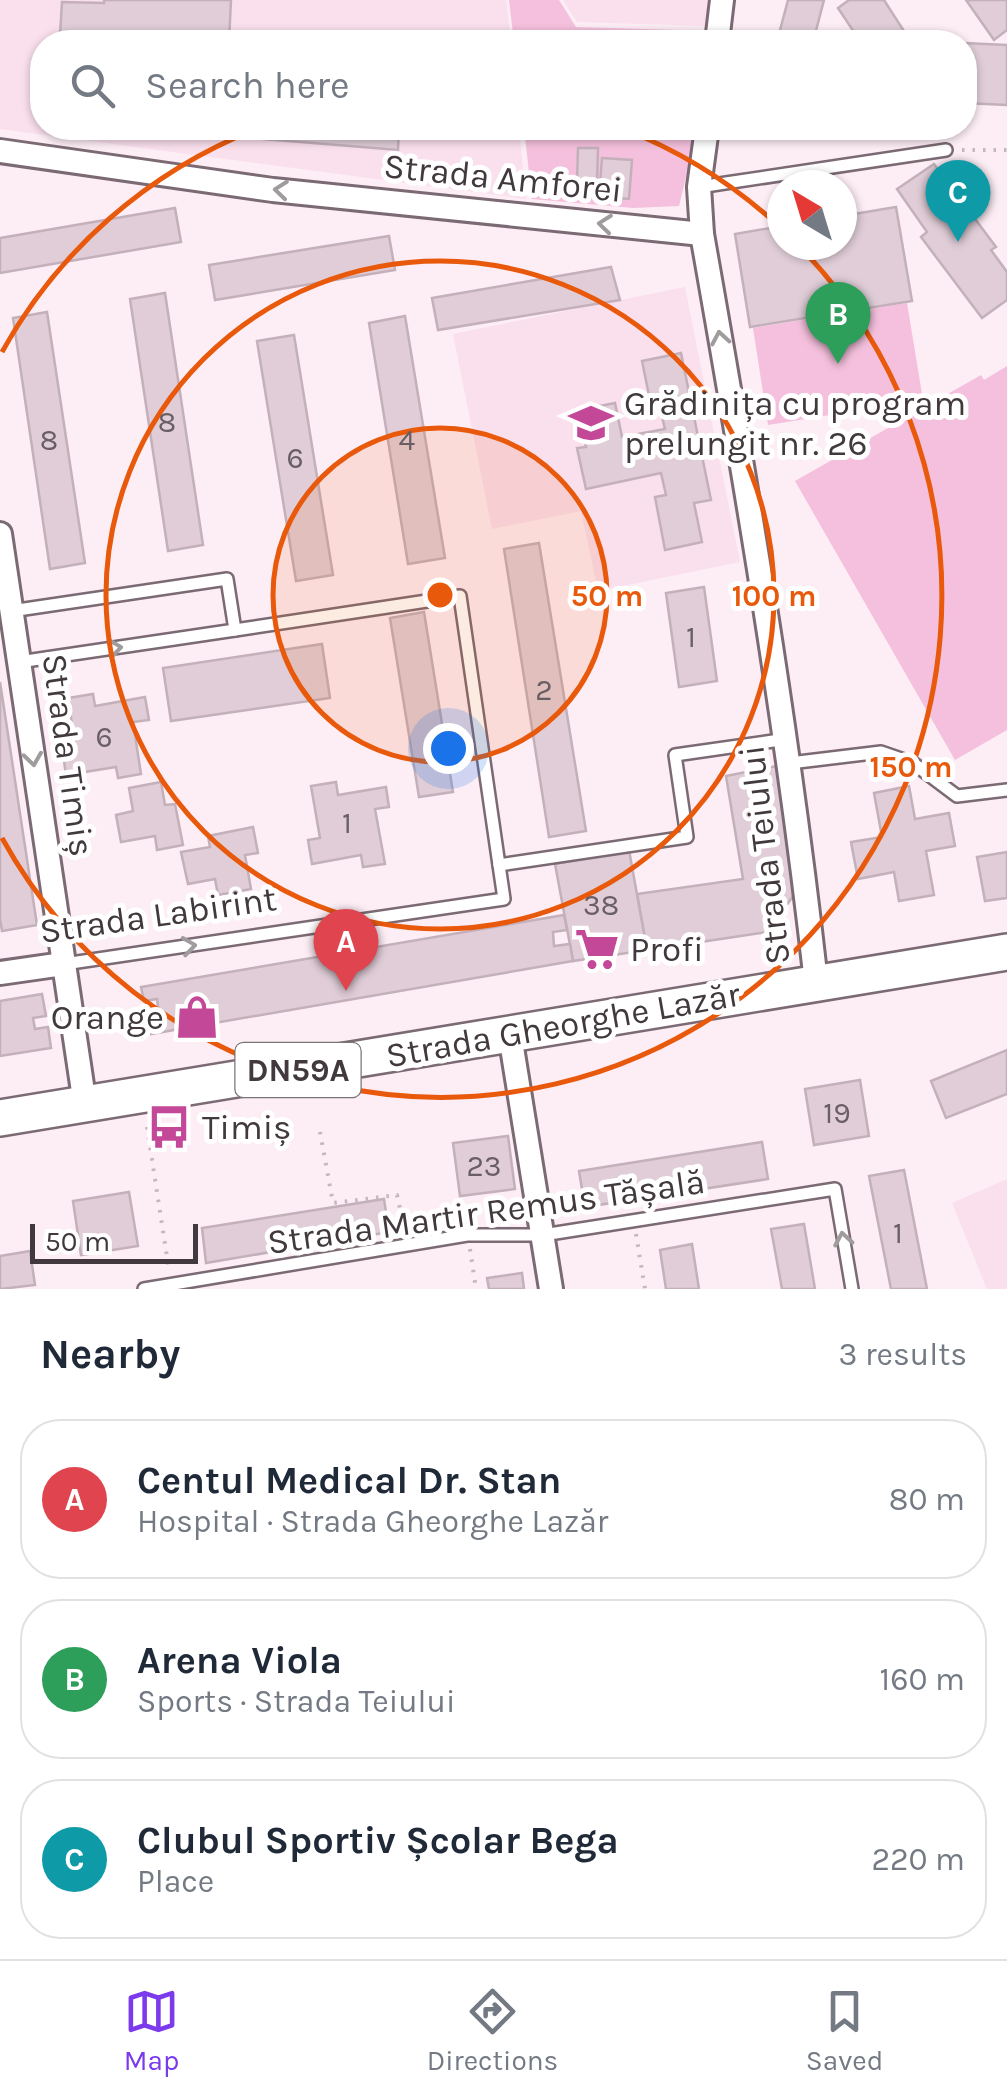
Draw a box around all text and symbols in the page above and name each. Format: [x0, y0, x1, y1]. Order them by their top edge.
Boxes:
search box [30, 30, 977, 140]
icon: search [65, 58, 120, 113]
text: Search here [145, 63, 349, 108]
street label: Strada Amforei [382, 145, 624, 211]
pin: C [926, 160, 990, 242]
north arrow [767, 170, 857, 260]
one-way arrow [273, 180, 289, 201]
one-way arrow [596, 214, 612, 235]
pin: B [806, 282, 870, 364]
one-way arrow [710, 329, 731, 346]
place label: Grădinița cu program prelungit nr. 26 [624, 383, 966, 464]
school or university icon: Grădinița cu program prelungit nr. 26 [567, 399, 615, 447]
house number: 8 [158, 404, 176, 440]
house number: 8 [40, 422, 58, 458]
house number: 4 [399, 422, 416, 458]
house number: 6 [286, 440, 304, 476]
centre of rings [422, 577, 458, 613]
text: 50 m [571, 578, 643, 614]
text: 100 m [732, 578, 816, 614]
house number: 1 [686, 619, 696, 655]
one-way arrow [107, 638, 124, 659]
street label: Strada Timiș [33, 651, 103, 859]
house number: 2 [535, 672, 553, 708]
house number: 6 [95, 719, 113, 755]
your location [423, 723, 474, 774]
street label: Strada Teiului [731, 743, 799, 967]
text: 150 m [869, 749, 953, 785]
one-way arrow [21, 750, 42, 767]
house number: 1 [342, 805, 352, 841]
street label: Strada Labirint [37, 878, 279, 952]
house number: 38 [583, 887, 619, 923]
pin: A [314, 908, 378, 991]
supermarket icon: Profi [573, 925, 621, 973]
place label: Profi [630, 929, 704, 970]
one-way arrow [180, 936, 197, 957]
street label: Strada Gheorghe Lazăr [383, 974, 744, 1076]
shop icon: Orange [173, 993, 221, 1041]
place label: Orange [51, 997, 164, 1038]
road number: DN59A [236, 1043, 360, 1097]
house number: 19 [823, 1095, 851, 1131]
bus stop icon: Timiș [145, 1103, 193, 1151]
place label: Timiș [202, 1107, 292, 1148]
house number: 23 [466, 1148, 502, 1184]
street label: Strada Martir Remus Tășală [265, 1161, 707, 1263]
house number: 1 [893, 1215, 903, 1251]
scale bar [30, 1219, 198, 1264]
text: 50 m [45, 1225, 110, 1258]
one-way arrow [834, 1231, 855, 1248]
text: Nearby [40, 1329, 180, 1379]
text: 3 results [839, 1336, 967, 1373]
text: Centul Medical Dr. Stan [137, 1458, 562, 1503]
text: A [64, 1481, 85, 1518]
text: 80 m [889, 1481, 965, 1518]
text: Hospital · Strada Gheorghe Lazăr [137, 1503, 608, 1540]
text: Arena Viola [137, 1638, 342, 1683]
text: B [64, 1661, 85, 1698]
text: 160 m [880, 1661, 965, 1698]
text: Sports · Strada Teiului [137, 1683, 455, 1720]
text: Clubul Sportiv Școlar Bega [137, 1818, 619, 1863]
text: C [64, 1841, 85, 1878]
text: 220 m [871, 1841, 965, 1878]
text: Place [137, 1863, 214, 1900]
tab: Map [124, 1984, 179, 2077]
tab: Directions [427, 1984, 558, 2077]
tab: Saved [806, 1984, 883, 2077]

